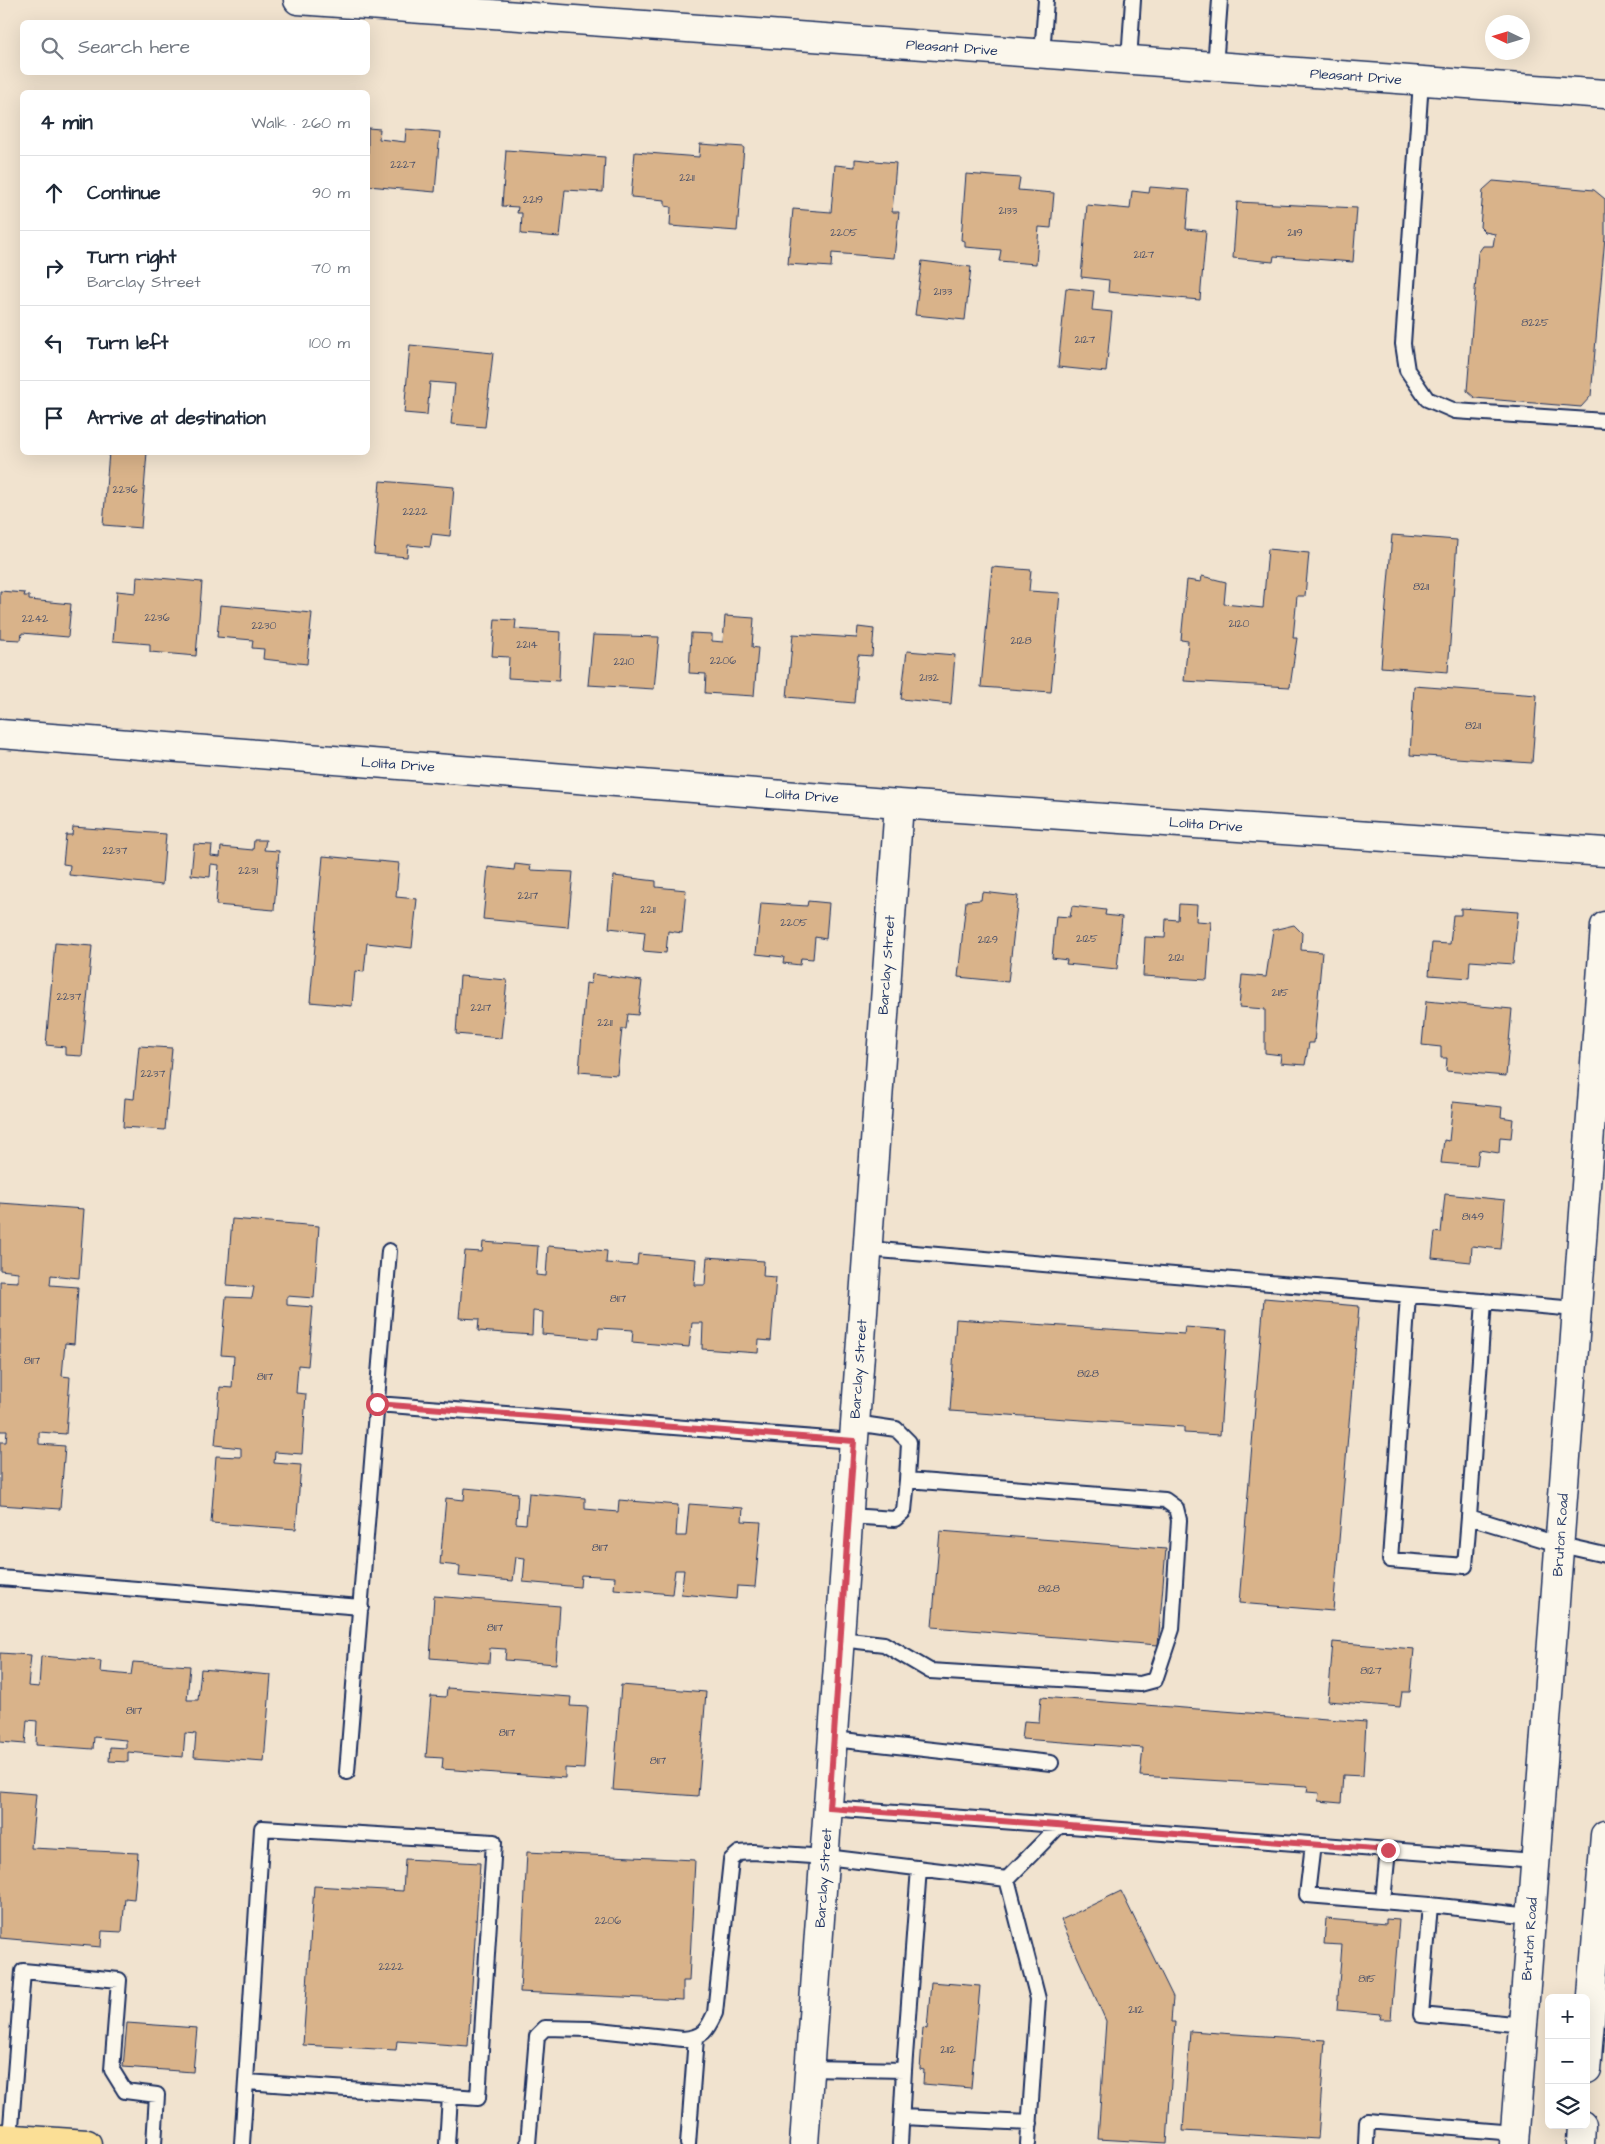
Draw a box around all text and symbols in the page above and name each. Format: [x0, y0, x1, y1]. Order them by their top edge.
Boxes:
north arrow [1485, 15, 1530, 60]
search box [20, 20, 370, 75]
icon: search [38, 34, 66, 62]
text: Search here [78, 34, 190, 61]
street label: Pleasant Drive [905, 35, 999, 61]
street label: Pleasant Drive [1309, 64, 1403, 90]
text: 4 min [40, 108, 93, 137]
text: Walk · 260 m [251, 112, 350, 134]
house number: 2227 [390, 157, 416, 172]
house number: 2211 [679, 170, 695, 185]
icon: ahead [40, 179, 68, 207]
text: Continue [87, 180, 161, 207]
text: 90 m [312, 182, 350, 204]
house number: 2219 [523, 192, 543, 207]
house number: 2133 [999, 203, 1018, 218]
house number: 2205 [830, 225, 858, 240]
house number: 2119 [1287, 225, 1303, 240]
text: Turn right [87, 244, 176, 271]
house number: 2127 [1134, 247, 1155, 262]
icon: right [40, 254, 68, 282]
text: 70 m [311, 257, 350, 279]
text: Barclay Street [87, 271, 201, 293]
house number: 2133 [934, 284, 953, 299]
house number: 8225 [1521, 315, 1549, 330]
icon: left [40, 329, 68, 357]
text: Turn left [87, 330, 168, 357]
text: 100 m [309, 332, 350, 354]
house number: 2127 [1075, 332, 1096, 347]
icon: arrive [40, 404, 68, 432]
text: Arrive at destination [87, 405, 266, 432]
house number: 2236 [112, 482, 138, 497]
house number: 2222 [402, 504, 428, 519]
house number: 8211 [1413, 579, 1430, 594]
house number: 2236 [144, 610, 170, 625]
house number: 2242 [22, 611, 49, 626]
house number: 2120 [1229, 616, 1250, 631]
house number: 2230 [251, 618, 277, 633]
house number: 2128 [1010, 633, 1032, 648]
house number: 2214 [516, 637, 538, 652]
house number: 2206 [710, 653, 736, 668]
house number: 2210 [614, 654, 635, 669]
house number: 2132 [919, 670, 940, 685]
house number: 8211 [1465, 718, 1482, 733]
street label: Lolita Drive [360, 752, 436, 778]
street label: Lolita Drive [764, 783, 840, 809]
street label: Lolita Drive [1168, 812, 1244, 838]
house number: 2237 [103, 843, 128, 858]
house number: 2231 [238, 863, 258, 878]
house number: 2217 [518, 888, 539, 903]
house number: 2211 [640, 902, 656, 917]
street label: Barclay Street [874, 914, 900, 1015]
house number: 2205 [780, 915, 808, 930]
house number: 2125 [1076, 931, 1098, 946]
house number: 2129 [978, 932, 998, 947]
house number: 2121 [1168, 950, 1184, 965]
house number: 2115 [1272, 985, 1289, 1000]
house number: 2237 [57, 989, 82, 1004]
house number: 2217 [471, 1000, 492, 1015]
house number: 2211 [597, 1015, 613, 1030]
house number: 2237 [141, 1066, 166, 1081]
house number: 8149 [1462, 1209, 1484, 1224]
house number: 8117 [610, 1291, 627, 1306]
street label: Barclay Street [846, 1318, 872, 1419]
house number: 8117 [24, 1353, 41, 1368]
house number: 8128 [1077, 1366, 1099, 1381]
house number: 8117 [257, 1369, 274, 1384]
route start [366, 1393, 389, 1416]
street label: Bruton Road [1548, 1493, 1574, 1577]
house number: 8117 [592, 1540, 609, 1555]
house number: 8128 [1038, 1581, 1060, 1596]
house number: 8117 [487, 1620, 504, 1635]
house number: 8127 [1360, 1663, 1382, 1678]
house number: 8117 [126, 1703, 143, 1718]
house number: 8117 [499, 1725, 516, 1740]
house number: 8117 [650, 1753, 667, 1768]
street label: Barclay Street [811, 1827, 837, 1928]
route end [1377, 1839, 1400, 1862]
street label: Bruton Road [1517, 1897, 1543, 1981]
house number: 2206 [595, 1913, 621, 1928]
house number: 2222 [378, 1959, 404, 1974]
house number: 8115 [1358, 1971, 1376, 1986]
map controls [1545, 1994, 1590, 2129]
button: + [1545, 1994, 1590, 2039]
house number: 2112 [1128, 2002, 1144, 2017]
button: − [1545, 2039, 1590, 2084]
house number: 2112 [940, 2042, 956, 2057]
button: layers [1545, 2084, 1590, 2129]

